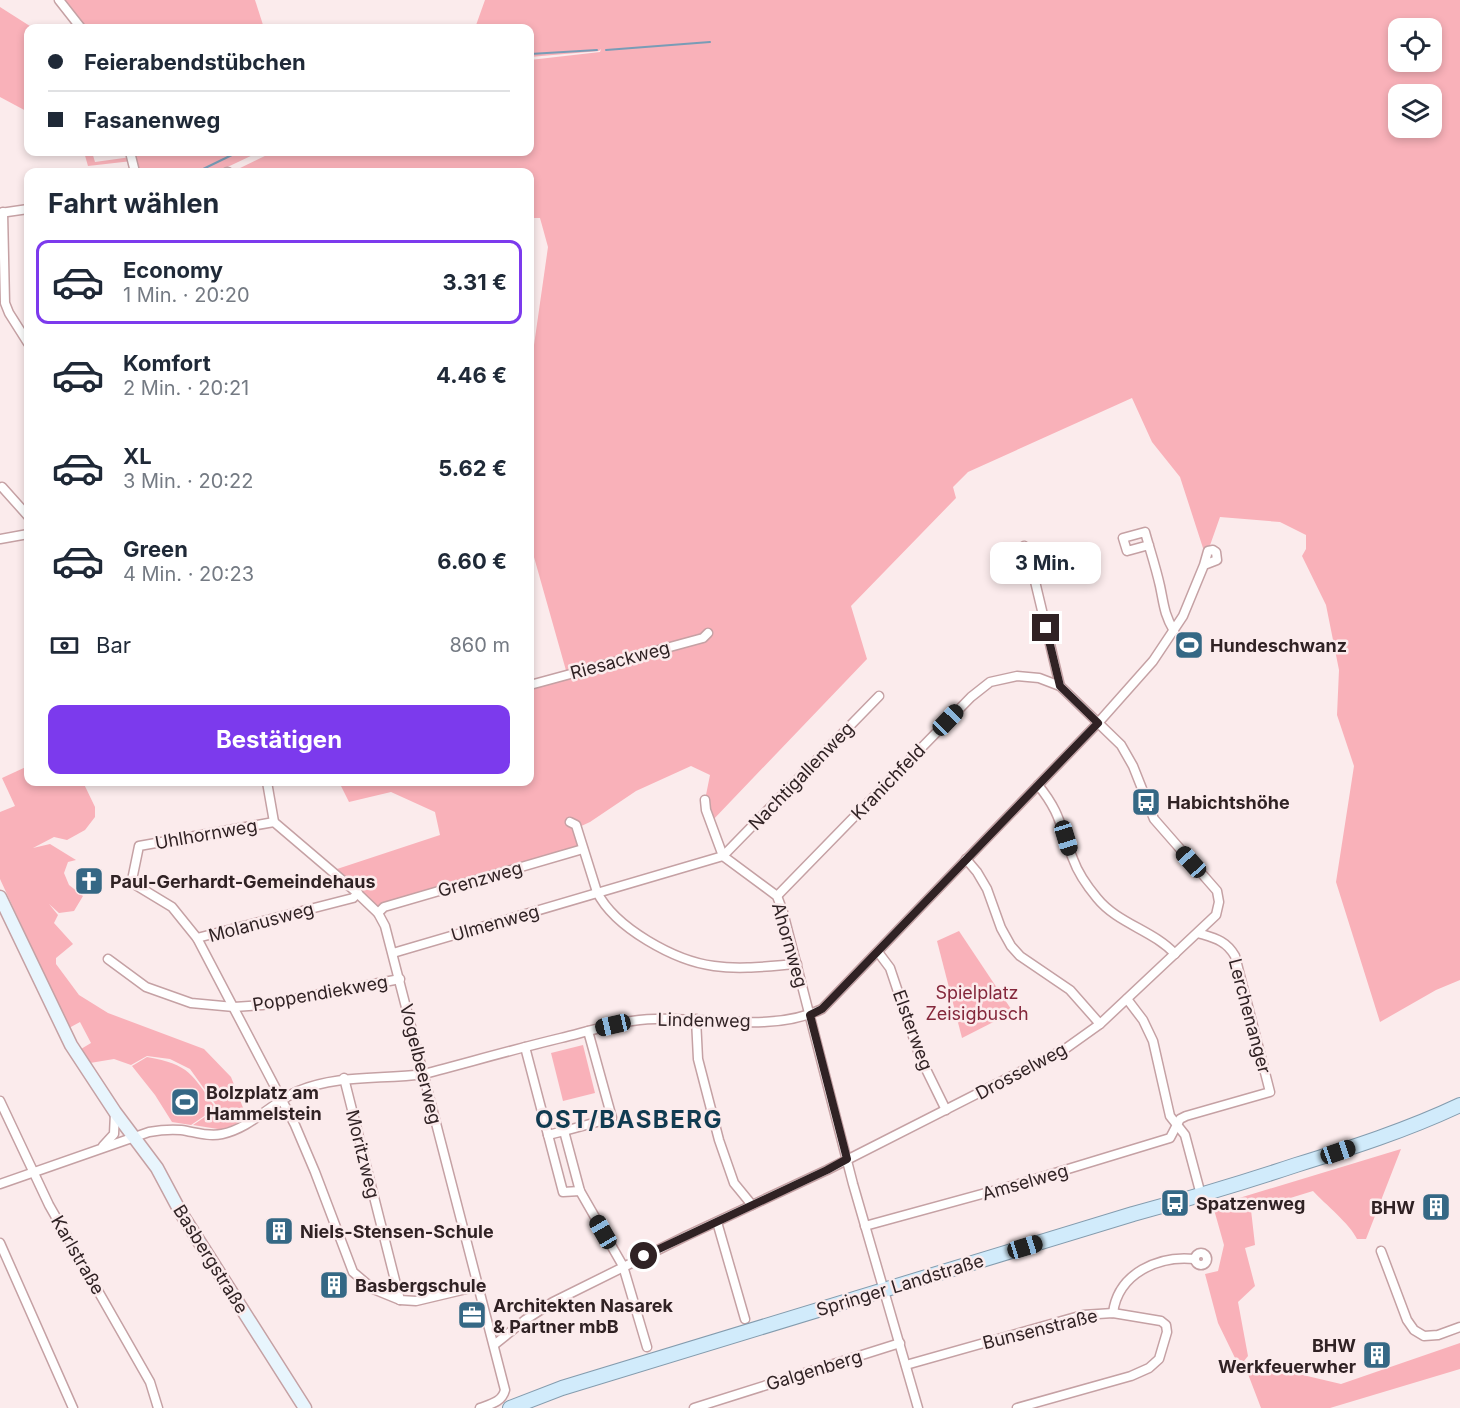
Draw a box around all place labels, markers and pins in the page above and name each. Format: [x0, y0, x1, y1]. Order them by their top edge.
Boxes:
sports icon: Hundeschwanz [1173, 629, 1205, 661]
place label: Hundeschwanz [1210, 635, 1347, 656]
bus stop icon: Habichtshöhe [1130, 786, 1162, 818]
place label: Habichtshöhe [1167, 792, 1290, 813]
church icon: Paul-Gerhardt-Gemeindehaus [73, 865, 105, 897]
place label: Paul-Gerhardt-Gemeindehaus [110, 871, 376, 892]
place label: Bolzplatz am Hammelstein [206, 1082, 322, 1124]
sports icon: Bolzplatz am Hammelstein [169, 1086, 201, 1118]
bus stop icon: Spatzenweg [1159, 1187, 1191, 1219]
building icon: BHW [1420, 1191, 1452, 1223]
place label: Spatzenweg [1196, 1193, 1305, 1214]
place label: BHW [1371, 1197, 1415, 1218]
building icon: Niels-Stensen-Schule [263, 1215, 295, 1247]
place label: Niels-Stensen-Schule [300, 1221, 494, 1242]
building icon: Basbergschule [318, 1269, 350, 1301]
place label: Basbergschule [355, 1275, 487, 1296]
place label: Architekten Nasarek & Partner mbB [493, 1295, 674, 1337]
office icon: Architekten Nasarek & Partner mbB [456, 1299, 488, 1331]
place label: BHW Werkfeuerwher [1218, 1335, 1356, 1377]
building icon: BHW Werkfeuerwher [1361, 1339, 1393, 1371]

